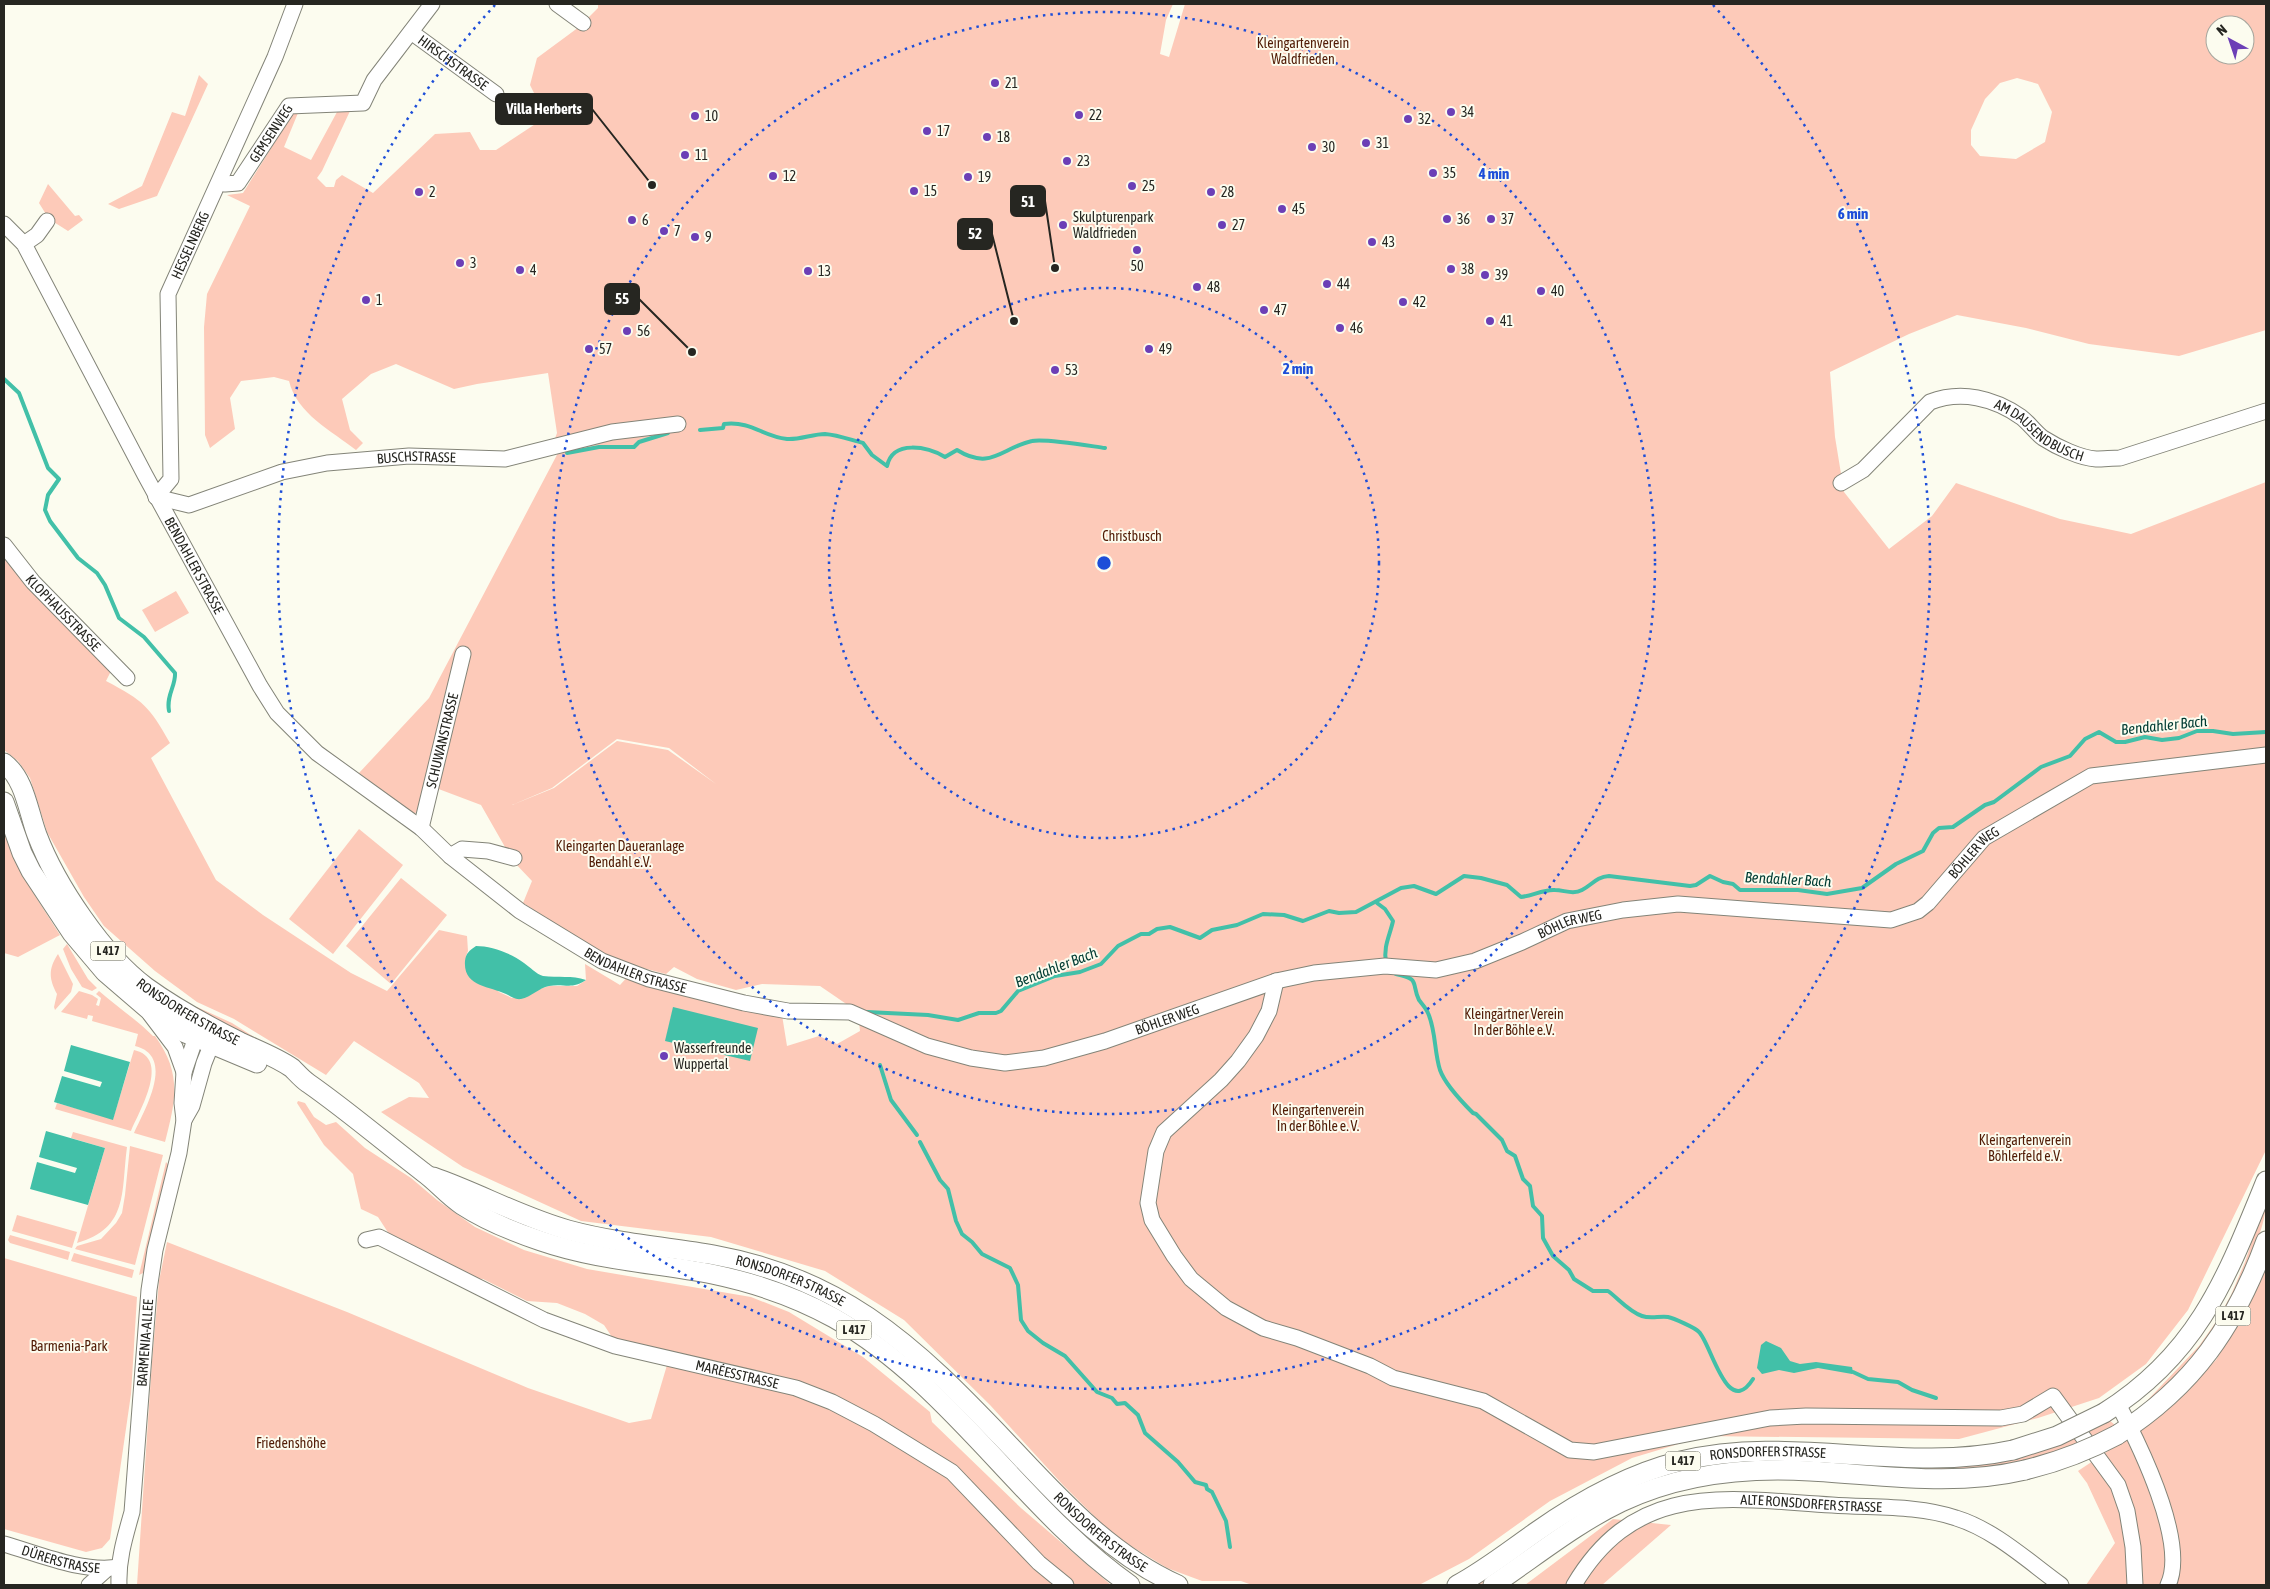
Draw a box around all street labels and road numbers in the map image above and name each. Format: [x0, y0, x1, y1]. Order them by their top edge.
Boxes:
street label: HIRSCHSTRASSE [415, 32, 491, 94]
street label: GEMSENWEG [246, 101, 296, 165]
street label: HESSELNBERG [168, 209, 212, 282]
street label: AM DAUSENDBUSCH [1992, 396, 2086, 464]
street label: BUSCHSTRASSE [376, 448, 456, 467]
street label: BENDAHLER STRASSE [161, 514, 227, 617]
street label: KLOPHAUSSTRASSE [22, 572, 104, 654]
street label: SCHUWANSTRASSE [423, 691, 461, 790]
street label: BÖHLER WEG [1945, 823, 2002, 882]
street label: BÖHLER WEG [1535, 906, 1603, 942]
road number: L 417 [90, 941, 126, 960]
street label: BENDAHLER STRASSE [581, 944, 688, 996]
street label: RONSDORFER STRASSE [133, 975, 242, 1048]
street label: BÖHLER WEG [1133, 1001, 1201, 1038]
street label: RONSDORFER STRASSE [734, 1252, 848, 1309]
street label: BARMENIA-ALLEE [134, 1299, 156, 1387]
road number: L 417 [2216, 1306, 2250, 1325]
road number: L 417 [836, 1320, 872, 1340]
street label: MARÉESSTRASSE [694, 1357, 780, 1392]
street label: RONSDORFER STRASSE [1709, 1443, 1826, 1463]
road number: L 417 [1666, 1452, 1700, 1470]
street label: RONSDORFER STRASSE [1051, 1489, 1150, 1575]
street label: ALTE RONSDORFER STRASSE [1740, 1492, 1882, 1515]
street label: DÜRERSTRASSE [20, 1542, 100, 1576]

